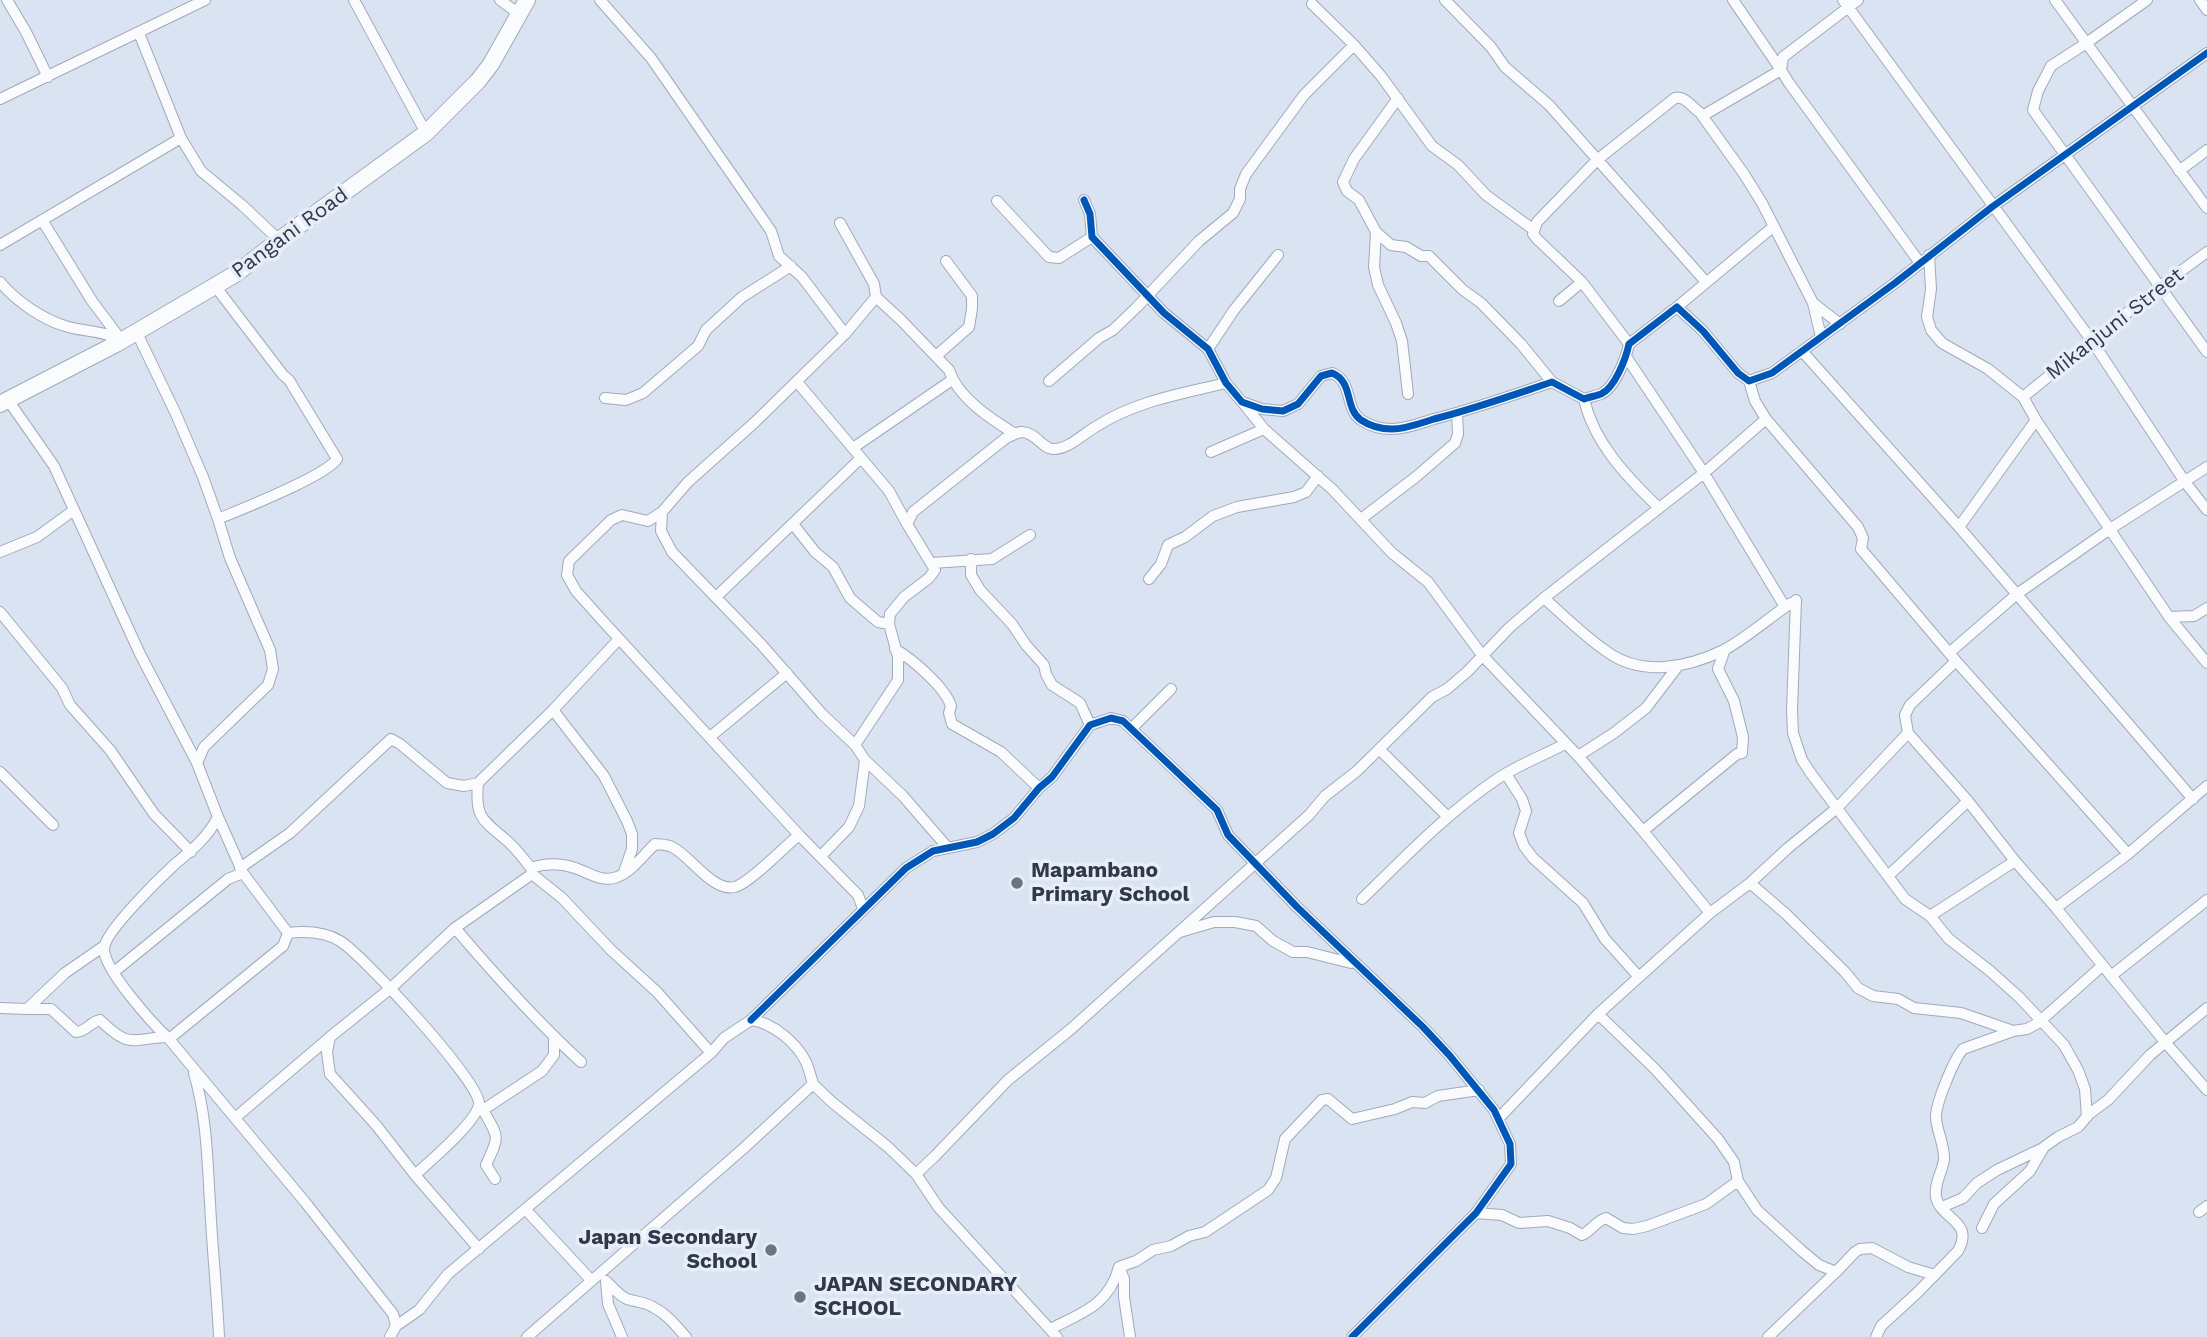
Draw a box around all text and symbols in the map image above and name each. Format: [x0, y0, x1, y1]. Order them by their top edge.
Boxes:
street label: Pangani Road [227, 182, 353, 284]
street label: Mikanjuni Street [2041, 262, 2189, 386]
place label: Mapambano Primary School [1031, 858, 1189, 908]
marker: Mapambano Primary School [1009, 875, 1025, 891]
place label: Japan Secondary School [578, 1225, 757, 1275]
marker: Japan Secondary School [763, 1242, 779, 1258]
place label: JAPAN SECONDARY SCHOOL [814, 1272, 1017, 1322]
marker: JAPAN SECONDARY SCHOOL [792, 1289, 808, 1305]

